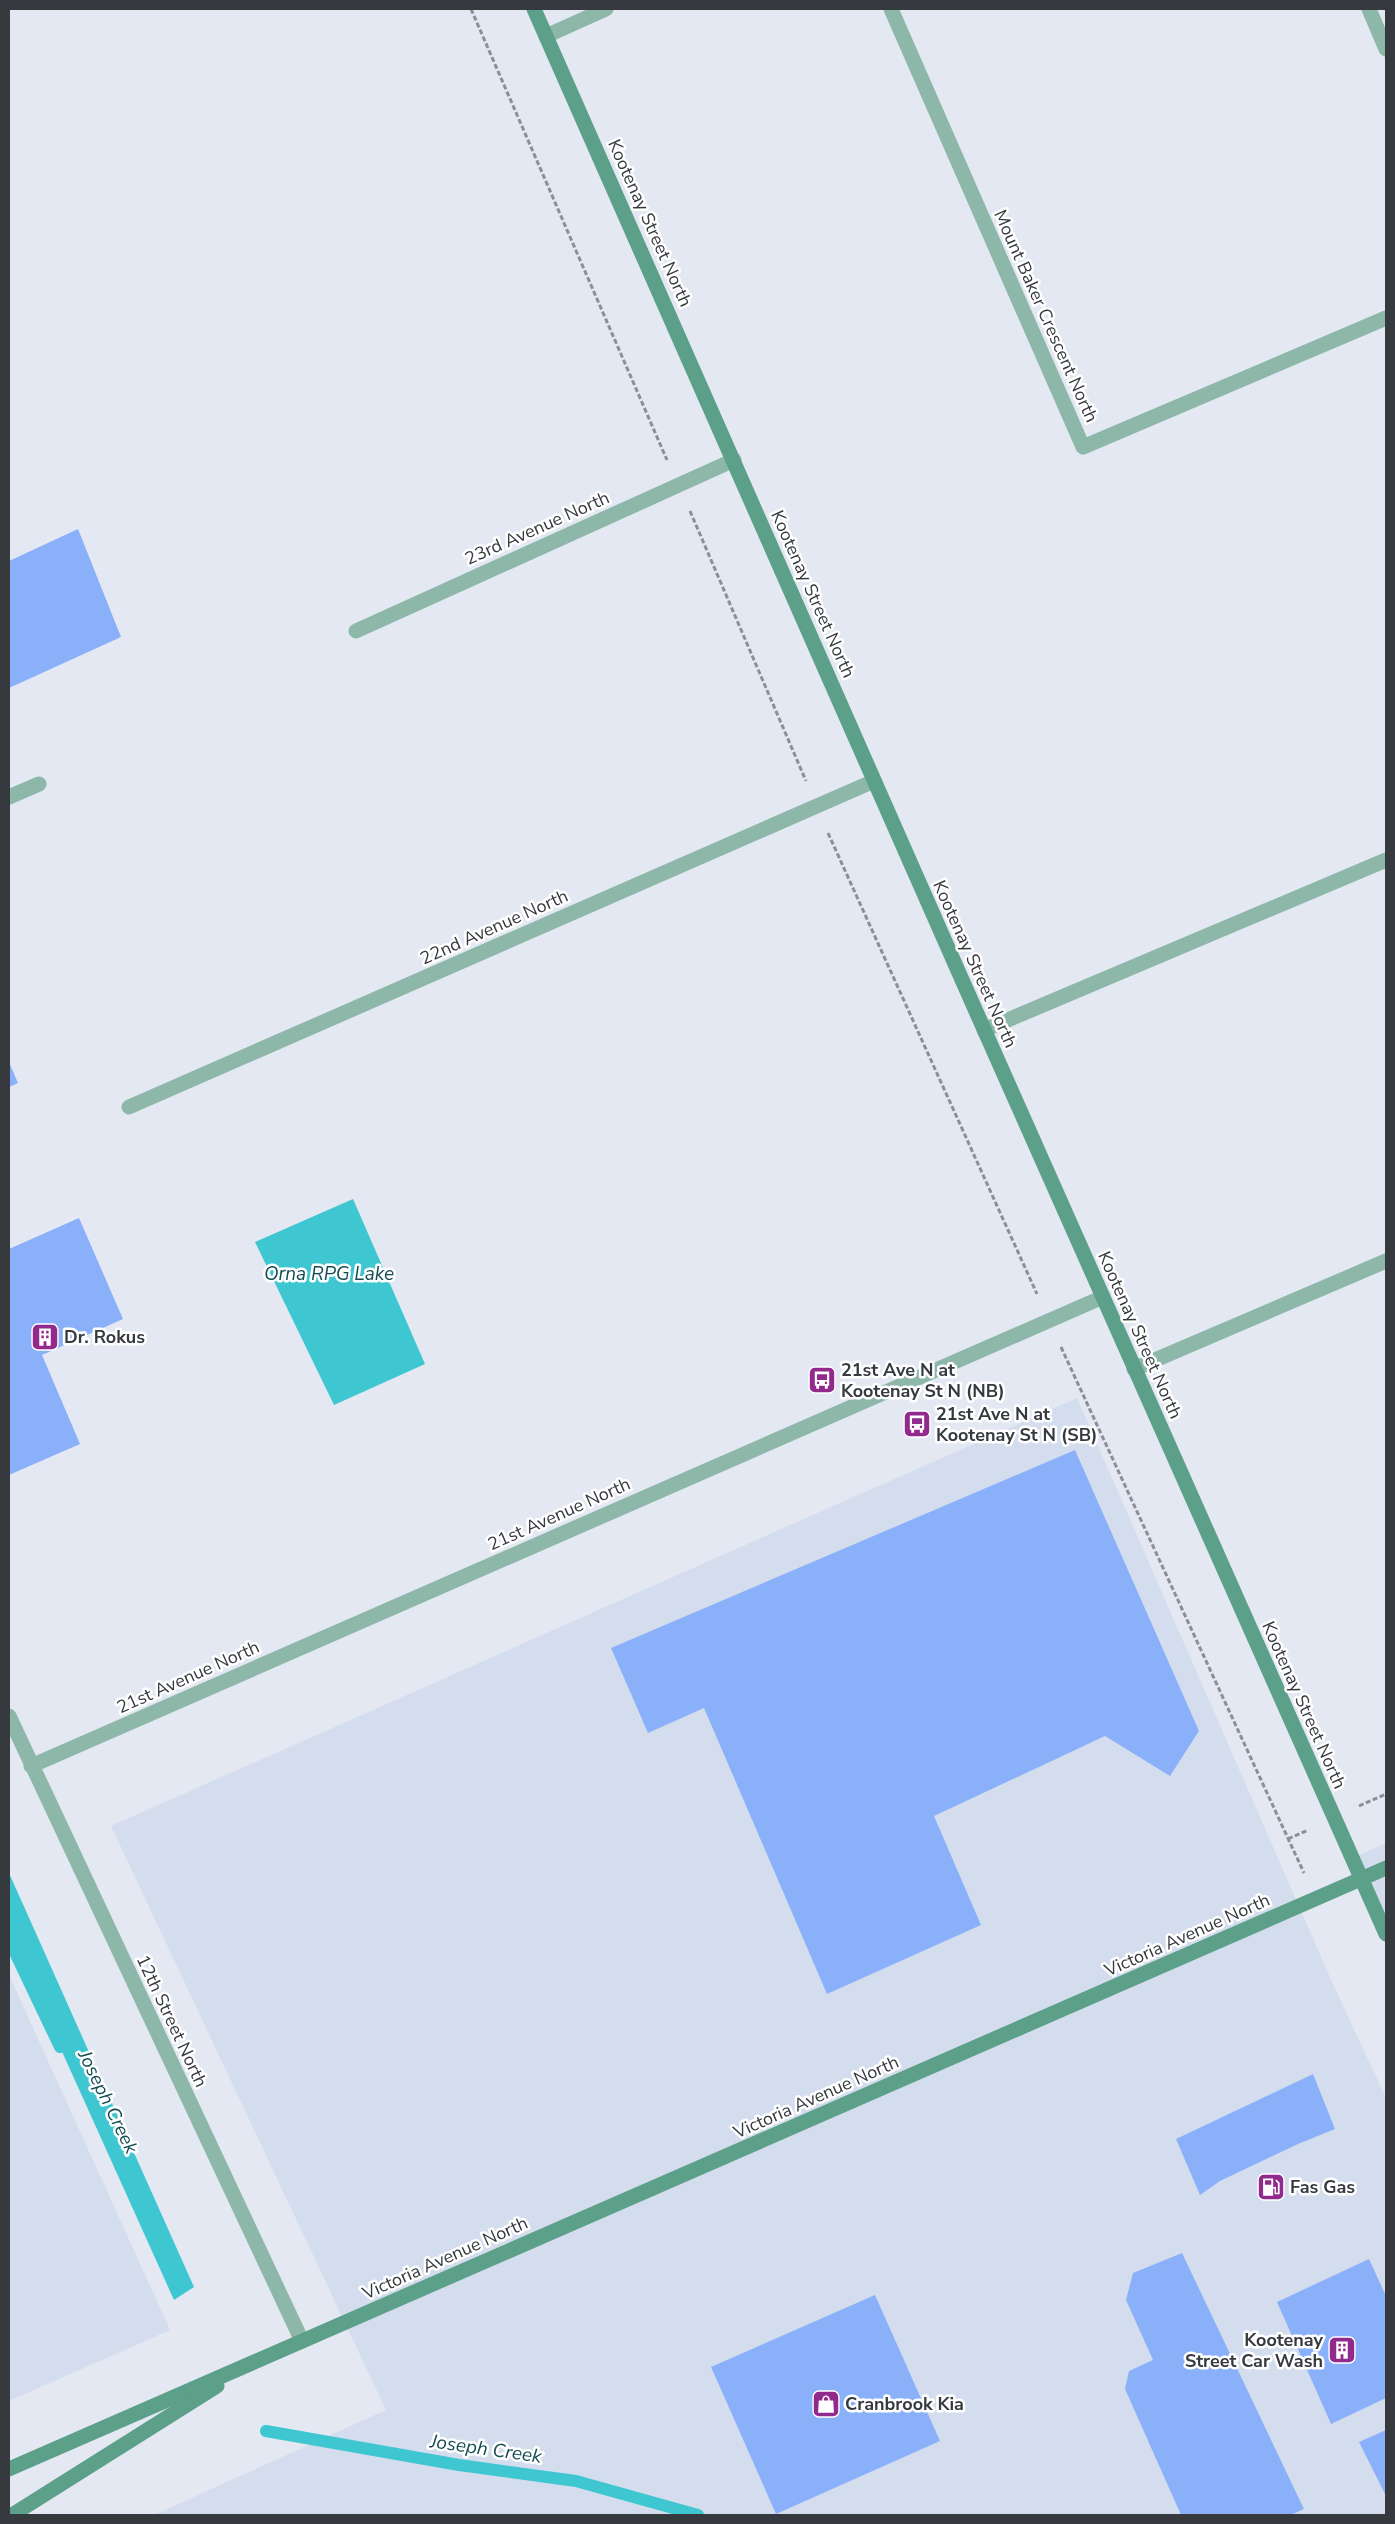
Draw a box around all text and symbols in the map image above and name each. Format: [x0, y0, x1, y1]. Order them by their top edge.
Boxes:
street label: Kootenay Street North [602, 136, 698, 310]
street label: Mount Baker Crescent North [988, 206, 1104, 426]
street label: 23rd Avenue North [461, 485, 613, 571]
street label: Kootenay Street North [765, 507, 861, 681]
street label: Kootenay Street North [927, 877, 1023, 1051]
street label: 22nd Avenue North [416, 884, 572, 970]
street label: Kootenay Street North [1092, 1248, 1188, 1422]
water label: Orna RPG Lake [264, 1261, 394, 1287]
building icon: Dr. Rokus [30, 1322, 60, 1352]
place label: Dr. Rokus [64, 1325, 145, 1349]
place label: 21st Ave N at Kootenay St N (NB) [841, 1358, 1005, 1403]
bus stop icon: 21st Ave N at Kootenay St N (NB) [807, 1365, 837, 1395]
place label: 21st Ave N at Kootenay St N (SB) [936, 1402, 1098, 1447]
bus stop icon: 21st Ave N at Kootenay St N (SB) [902, 1409, 932, 1439]
street label: 21st Avenue North [484, 1472, 634, 1556]
street label: Kootenay Street North [1256, 1618, 1352, 1792]
street label: 21st Avenue North [113, 1635, 263, 1719]
street label: Victoria Avenue North [1100, 1888, 1273, 1983]
street label: 12th Street North [131, 1951, 213, 2091]
water label: Joseph Creek [71, 2045, 144, 2158]
street label: Victoria Avenue North [729, 2050, 902, 2145]
fuel station icon: Fas Gas [1256, 2172, 1286, 2202]
place label: Fas Gas [1290, 2175, 1355, 2199]
street label: Victoria Avenue North [358, 2211, 531, 2306]
place label: Kootenay Street Car Wash [1185, 2328, 1324, 2373]
building icon: Kootenay Street Car Wash [1327, 2335, 1357, 2365]
shop icon: Cranbrook Kia [811, 2389, 841, 2419]
place label: Cranbrook Kia [845, 2392, 964, 2416]
water label: Joseph Creek [428, 2428, 544, 2470]

